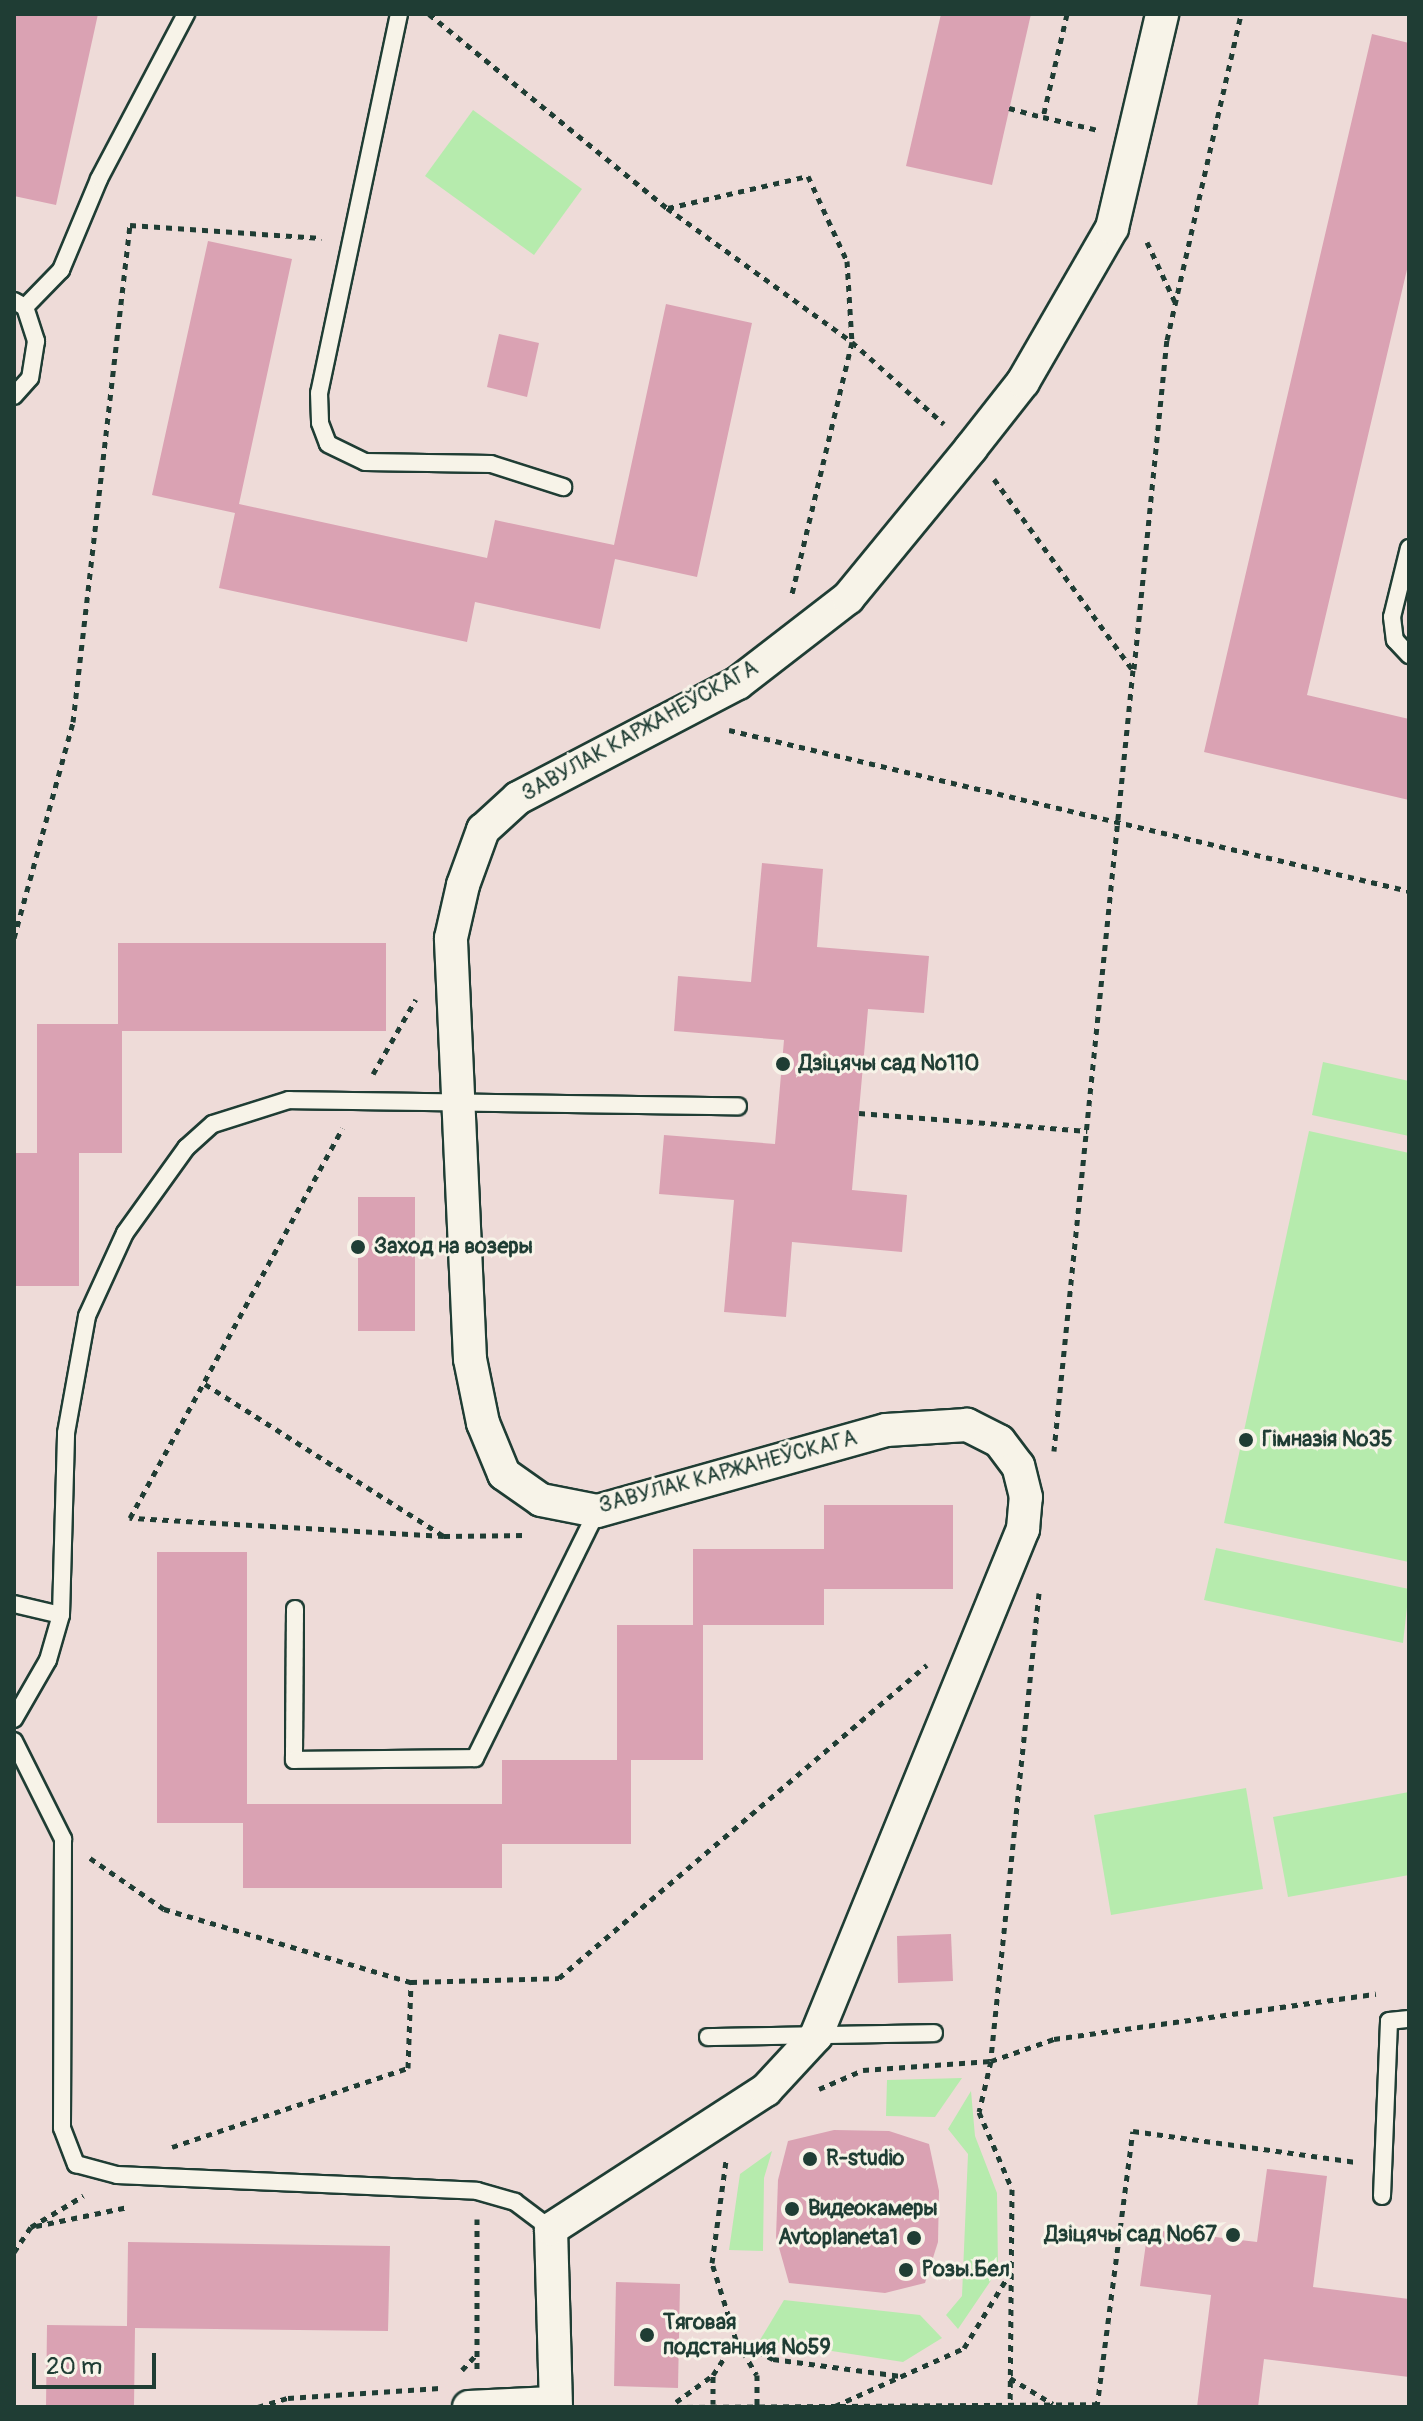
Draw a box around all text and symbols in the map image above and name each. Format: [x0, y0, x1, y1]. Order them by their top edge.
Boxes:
street label: ЗАВУЛАК КАРЖАНЕЎСКАГА [517, 655, 763, 807]
place label: Дзіцячы сад №110 [799, 1051, 979, 1077]
marker: Дзіцячы сад №110 [774, 1055, 792, 1073]
place label: Заход на возеры [374, 1234, 533, 1260]
marker: Заход на возеры [349, 1238, 367, 1256]
street label: ЗАВУЛАК КАРЖАНЕЎСКАГА [596, 1425, 860, 1519]
place label: Гімназія №35 [1262, 1427, 1393, 1453]
marker: Гімназія №35 [1237, 1431, 1255, 1449]
place label: R-studio [826, 2146, 904, 2172]
marker: R-studio [801, 2150, 819, 2168]
place label: Видеокамеры [808, 2196, 938, 2222]
marker: Видеокамеры [783, 2200, 801, 2218]
place label: Дзіцячы сад №67 [1045, 2222, 1217, 2248]
place label: Avtoplaneta1 [778, 2225, 898, 2251]
marker: Дзіцячы сад №67 [1224, 2226, 1242, 2244]
marker: Avtoplaneta1 [905, 2229, 923, 2247]
place label: Розы.Бел [922, 2257, 1010, 2283]
marker: Розы.Бел [897, 2261, 915, 2279]
place label: Тяговая подстанция №59 [663, 2309, 831, 2360]
marker: Тяговая подстанция №59 [638, 2326, 656, 2344]
scale bar [36, 2337, 160, 2387]
text: 20 m [46, 2352, 102, 2381]

